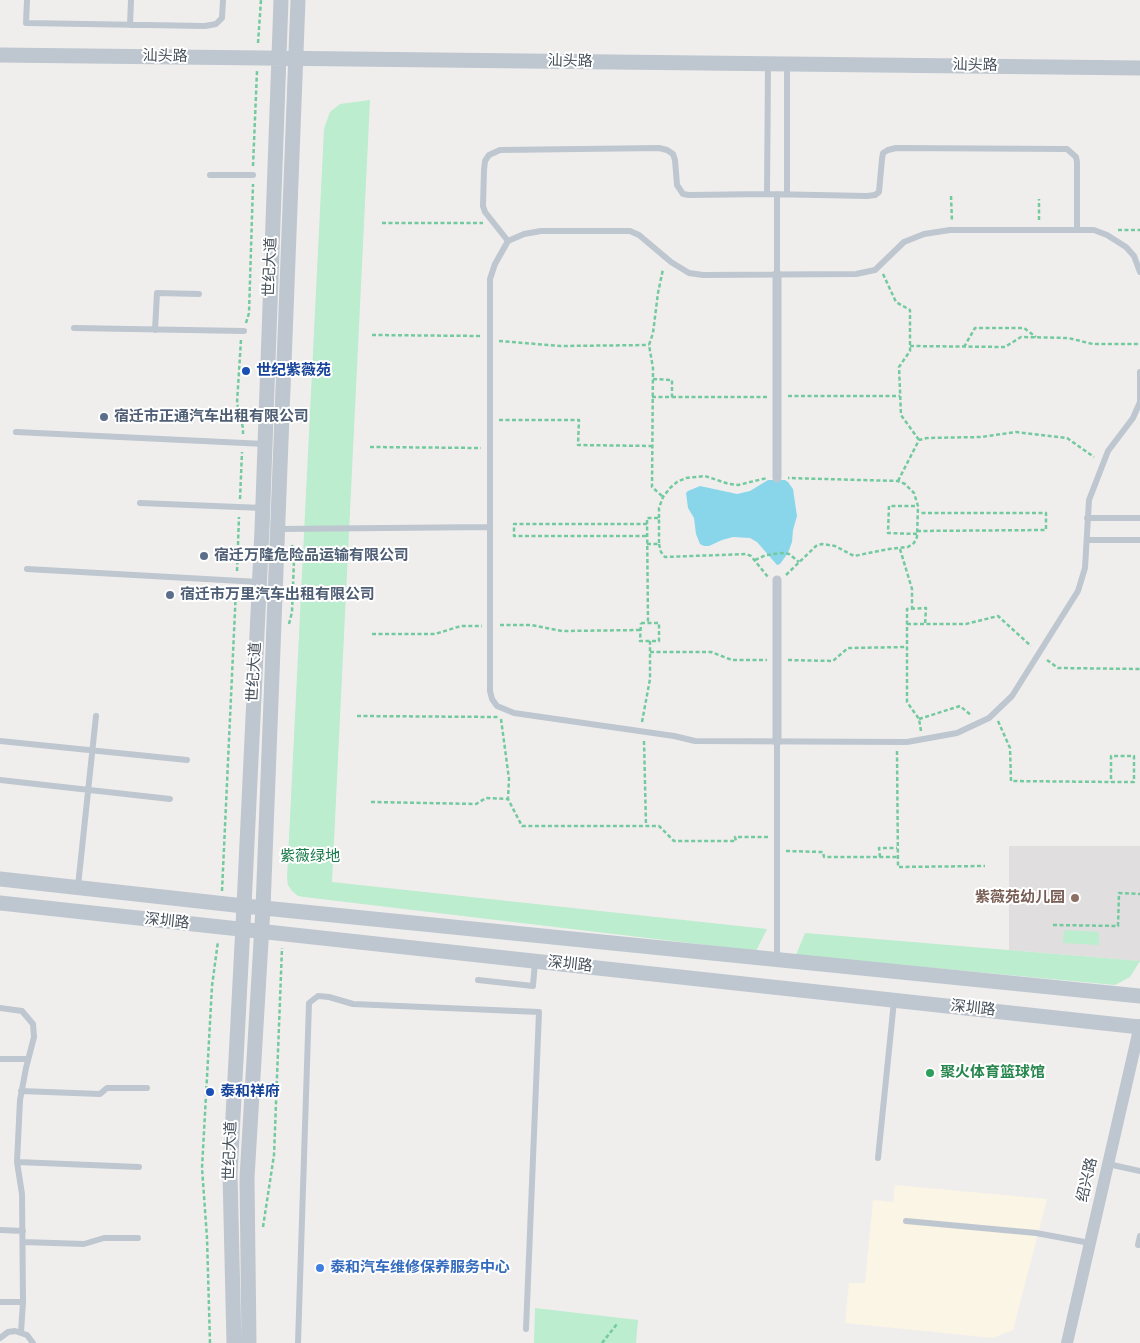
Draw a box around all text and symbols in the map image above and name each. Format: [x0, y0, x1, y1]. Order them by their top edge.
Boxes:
street label: 汕头路 [142, 48, 188, 66]
street label: 汕头路 [547, 53, 593, 71]
street label: 汕头路 [952, 57, 998, 75]
street label: 世纪大道 [261, 237, 281, 297]
place label: 世纪紫薇苑 [256, 362, 331, 380]
marker: 世纪紫薇苑 [240, 365, 252, 377]
place label: 宿迁市正通汽车出租有限公司 [114, 408, 309, 426]
marker: 宿迁市正通汽车出租有限公司 [98, 411, 110, 423]
place label: 宿迁万隆危险品运输有限公司 [214, 547, 409, 565]
marker: 宿迁万隆危险品运输有限公司 [198, 550, 210, 562]
place label: 宿迁市万里汽车出租有限公司 [180, 586, 375, 604]
marker: 宿迁市万里汽车出租有限公司 [164, 589, 176, 601]
street label: 世纪大道 [244, 642, 266, 702]
park label: 紫薇绿地 [280, 848, 340, 866]
place label: 紫薇苑幼儿园 [975, 889, 1065, 907]
marker: 紫薇苑幼儿园 [1069, 892, 1081, 904]
street label: 深圳路 [144, 911, 190, 933]
street label: 深圳路 [547, 954, 593, 976]
street label: 深圳路 [950, 998, 996, 1020]
place label: 聚火体育篮球馆 [940, 1064, 1045, 1082]
marker: 聚火体育篮球馆 [924, 1067, 936, 1079]
place label: 泰和祥府 [220, 1083, 280, 1101]
marker: 泰和祥府 [204, 1086, 216, 1098]
street label: 世纪大道 [221, 1121, 241, 1181]
street label: 绍兴路 [1074, 1156, 1102, 1204]
place label: 泰和汽车维修保养服务中心 [330, 1259, 510, 1277]
marker: 泰和汽车维修保养服务中心 [314, 1262, 326, 1274]

